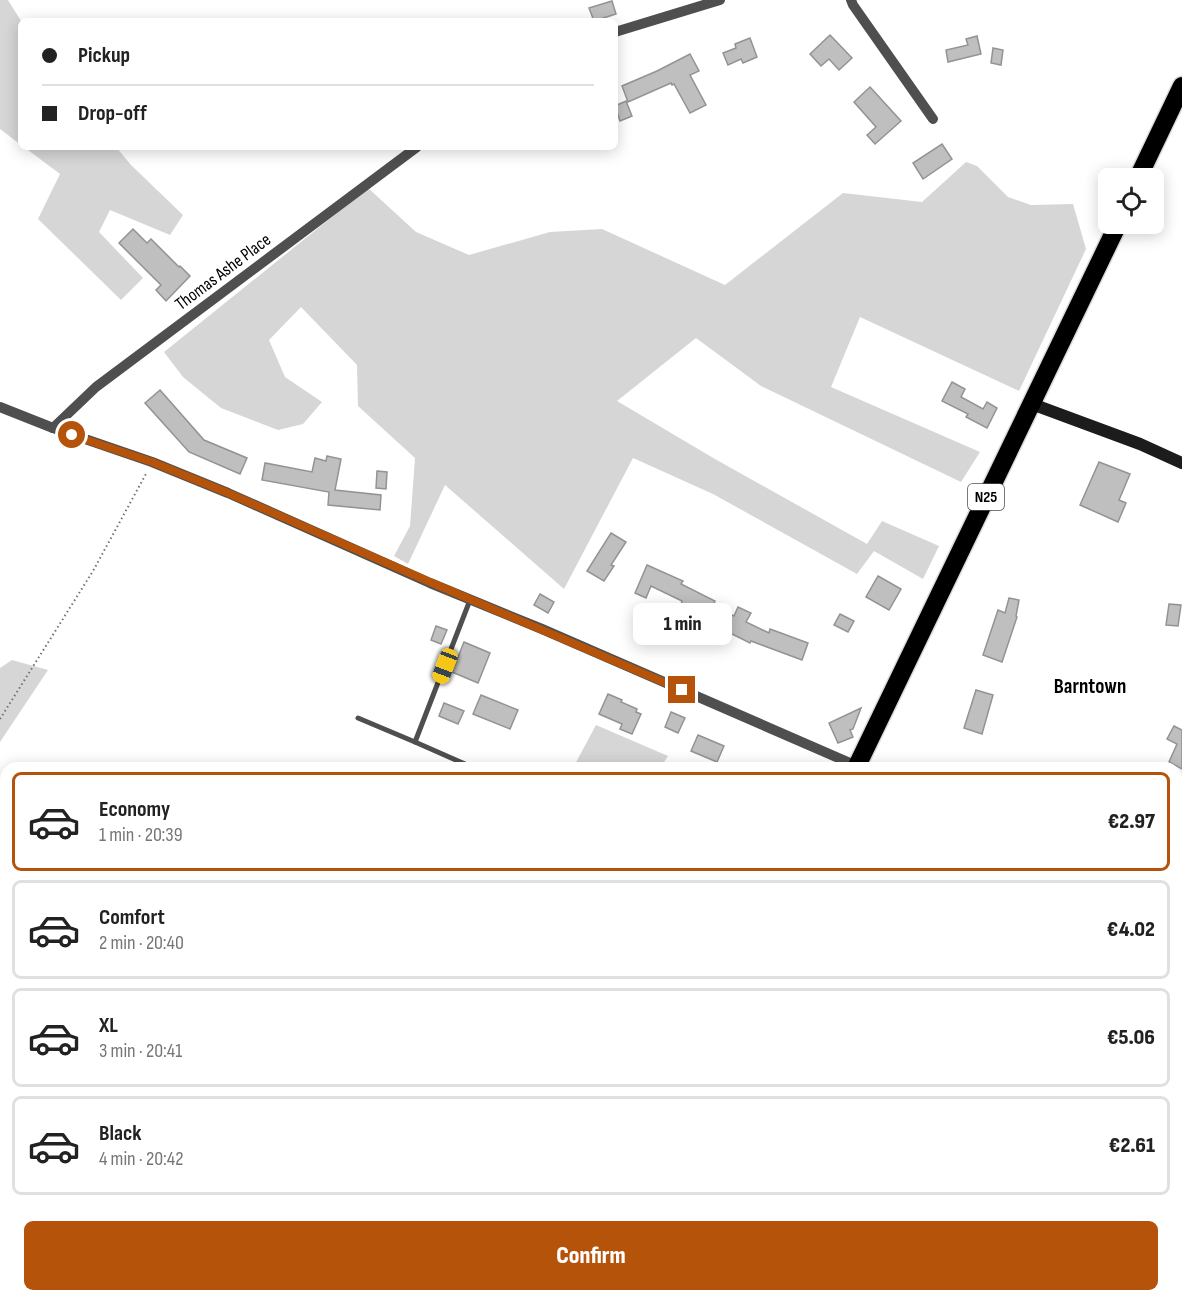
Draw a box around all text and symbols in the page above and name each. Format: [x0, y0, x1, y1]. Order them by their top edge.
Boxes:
text: Pickup [78, 42, 130, 69]
text: Drop-off [78, 100, 147, 127]
map controls [1098, 168, 1164, 234]
button: locate [1098, 168, 1164, 234]
street label: Thomas Ashe Place [171, 229, 275, 315]
route start [58, 421, 85, 448]
road number: N25 [968, 484, 1004, 510]
callout: 1 min [632, 603, 732, 645]
text: 1 min [663, 612, 702, 636]
car [430, 646, 460, 686]
district label: Barntown [1054, 674, 1126, 699]
route end [668, 676, 695, 703]
icon: car [27, 795, 81, 849]
text: Economy [99, 796, 170, 823]
text: €2.97 [1108, 808, 1155, 835]
text: 1 min · 20:39 [99, 823, 183, 847]
icon: car [27, 903, 81, 957]
text: Comfort [99, 904, 165, 931]
text: €4.02 [1107, 916, 1155, 943]
text: 2 min · 20:40 [99, 931, 184, 955]
icon: car [27, 1011, 81, 1065]
text: XL [99, 1012, 118, 1039]
text: €5.06 [1107, 1024, 1155, 1051]
text: 3 min · 20:41 [99, 1039, 182, 1063]
icon: car [27, 1119, 81, 1173]
text: Black [99, 1120, 141, 1147]
text: €2.61 [1109, 1132, 1155, 1159]
text: 4 min · 20:42 [99, 1147, 183, 1171]
button: Confirm [24, 1221, 1158, 1290]

